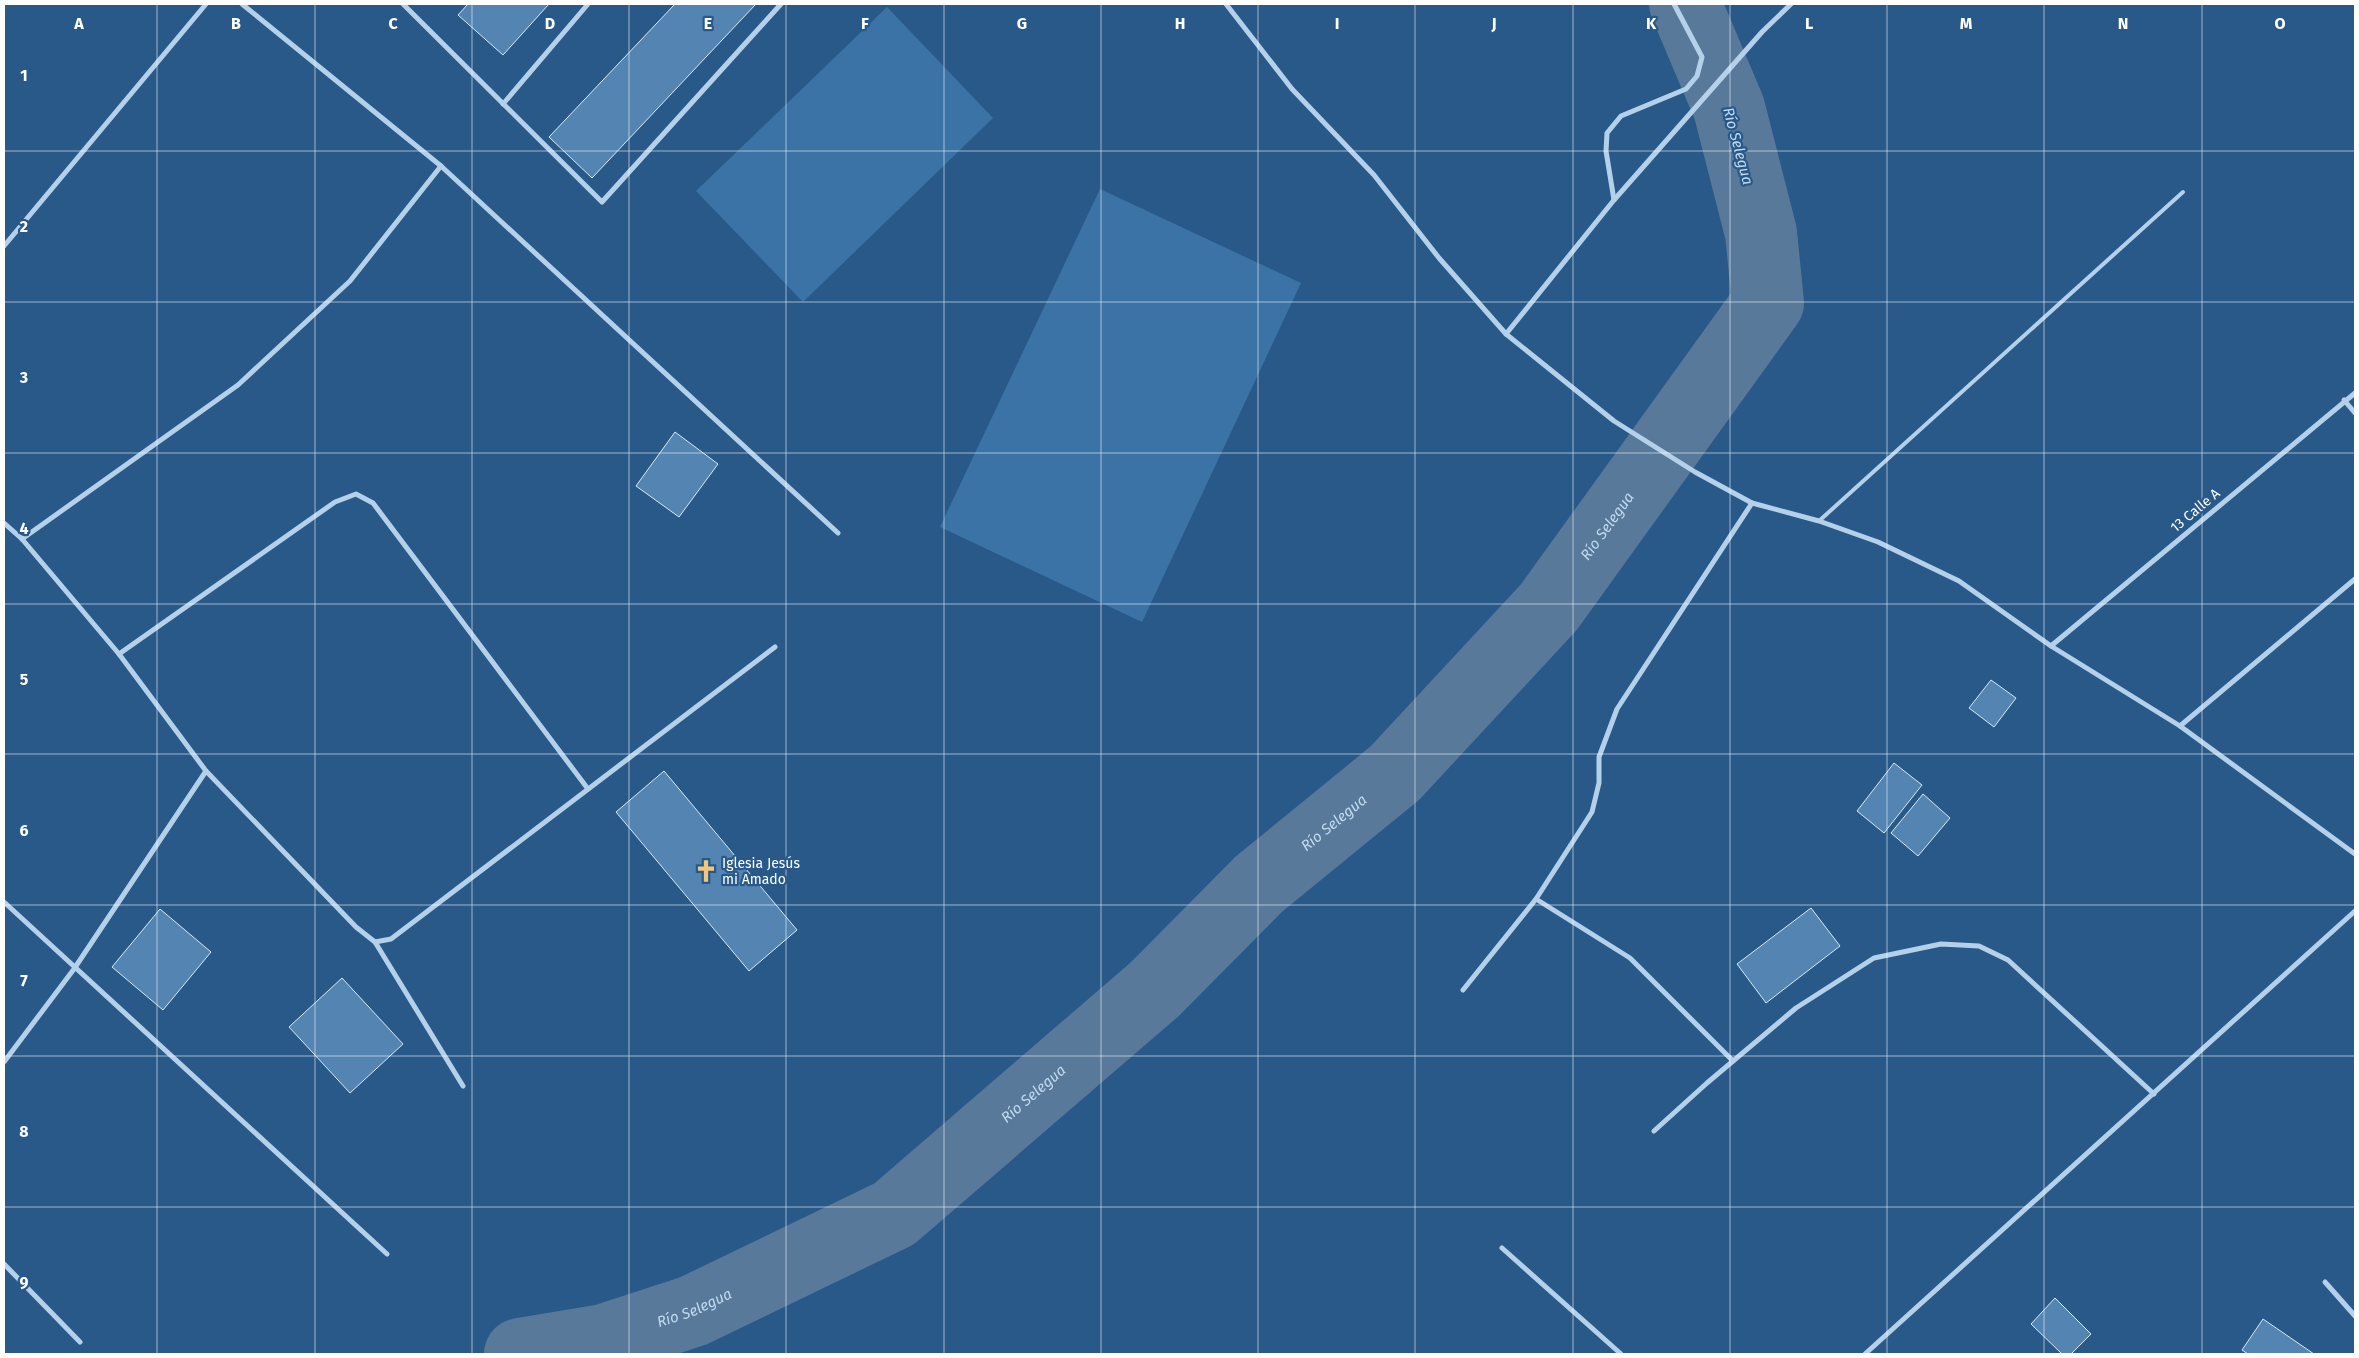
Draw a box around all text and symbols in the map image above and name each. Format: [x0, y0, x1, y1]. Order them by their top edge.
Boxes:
text: A [73, 14, 84, 33]
text: B [231, 14, 241, 33]
text: C [388, 14, 398, 33]
text: D [545, 14, 555, 33]
text: E [704, 14, 712, 33]
text: F [861, 14, 869, 33]
text: G [1017, 14, 1027, 33]
text: H [1175, 14, 1185, 33]
text: I [1335, 14, 1339, 33]
text: J [1490, 14, 1497, 33]
text: K [1646, 14, 1657, 33]
text: L [1805, 14, 1813, 33]
text: M [1960, 14, 1973, 33]
text: N [2118, 14, 2128, 33]
text: O [2274, 14, 2286, 33]
text: 1 [20, 66, 28, 85]
water label: Río Selegua [1719, 105, 1757, 187]
text: 2 [20, 217, 28, 236]
text: 3 [19, 368, 28, 387]
street label: 13 Calle A [2167, 485, 2224, 536]
water label: Río Selegua [1577, 489, 1638, 564]
text: 4 [19, 519, 29, 538]
text: 5 [20, 670, 29, 689]
water label: Río Selegua [1297, 791, 1370, 855]
text: 6 [19, 821, 29, 840]
place label: Iglesia Jesús mi Amado [722, 855, 800, 888]
church icon: Iglesia Jesús mi Amado [693, 858, 719, 884]
text: 7 [20, 971, 28, 990]
water label: Río Selegua [997, 1061, 1069, 1127]
text: 8 [19, 1122, 29, 1141]
text: 9 [20, 1273, 29, 1292]
water label: Río Selegua [655, 1285, 735, 1331]

